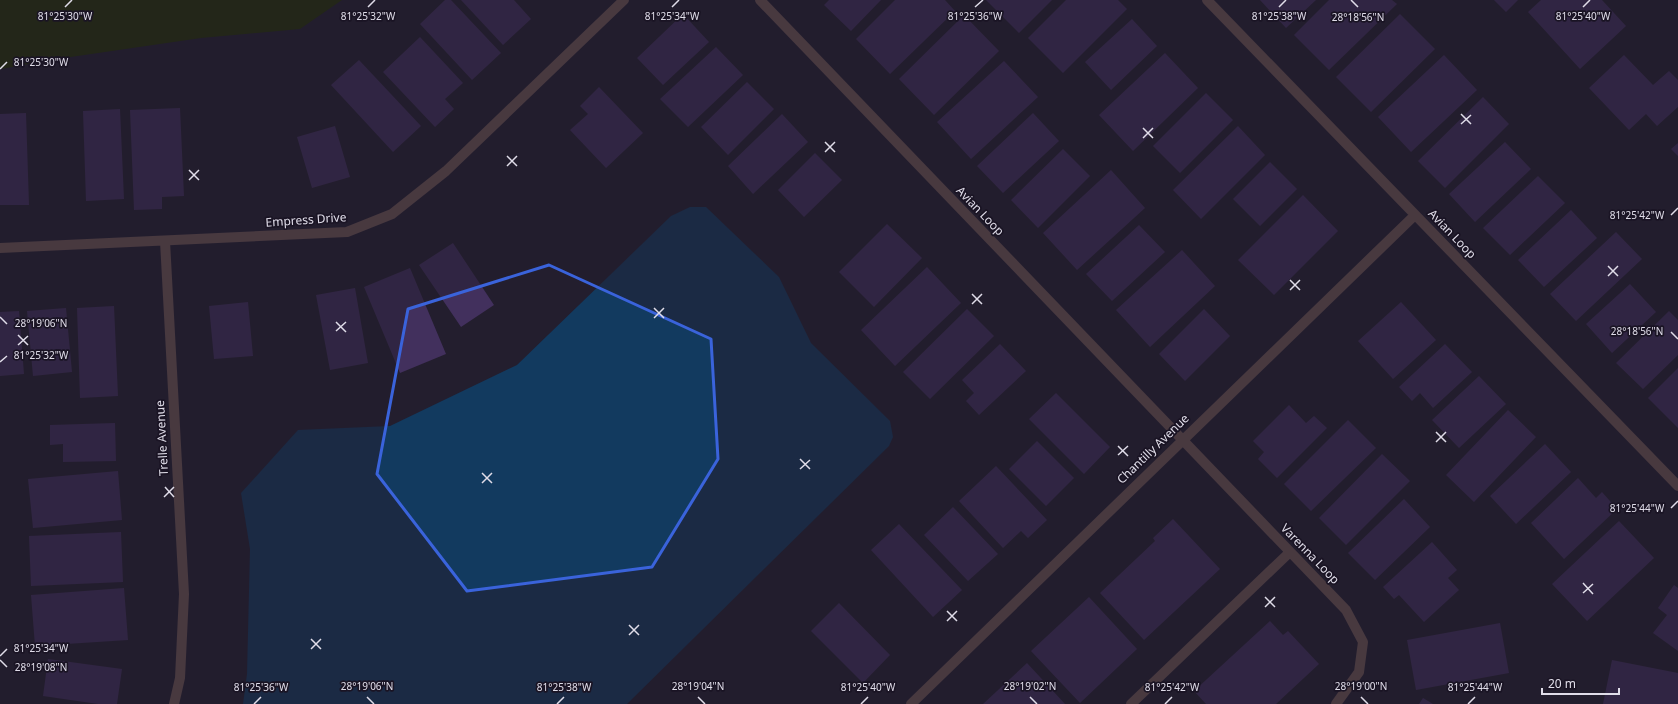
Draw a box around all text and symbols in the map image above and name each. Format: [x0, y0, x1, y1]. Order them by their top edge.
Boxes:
text: 81°25'30"W [38, 9, 93, 23]
text: 81°25'32"W [341, 9, 396, 23]
text: 81°25'34"W [645, 9, 700, 23]
text: 81°25'36"W [948, 9, 1003, 23]
text: 81°25'38"W [1252, 9, 1307, 23]
text: 81°25'40"W [1556, 9, 1611, 23]
text: 28°18'56"N [1332, 10, 1384, 24]
text: 81°25'30"W [14, 55, 69, 69]
street label: Avian Loop [953, 182, 1008, 239]
street label: Avian Loop [1425, 205, 1480, 262]
street label: Empress Drive [265, 208, 347, 231]
text: 81°25'42"W [1610, 208, 1665, 222]
text: 28°19'06"N [15, 316, 67, 330]
text: 28°18'56"N [1611, 324, 1663, 338]
text: 81°25'32"W [14, 348, 69, 362]
street label: Trelle Avenue [151, 400, 172, 476]
street label: Chantilly Avenue [1113, 410, 1193, 487]
text: 81°25'44"W [1610, 501, 1665, 515]
street label: Varenna Loop [1277, 520, 1344, 588]
text: 81°25'34"W [14, 641, 69, 655]
text: 28°19'08"N [15, 660, 67, 674]
scale bar [1542, 670, 1619, 696]
text: 20 m [1548, 675, 1576, 692]
text: 28°19'06"N [341, 679, 393, 693]
text: 28°19'04"N [672, 679, 724, 693]
text: 28°19'02"N [1004, 679, 1056, 693]
text: 28°19'00"N [1335, 679, 1387, 693]
text: 81°25'36"W [234, 680, 289, 694]
text: 81°25'38"W [537, 680, 592, 694]
text: 81°25'40"W [841, 680, 896, 694]
text: 81°25'42"W [1145, 680, 1200, 694]
text: 81°25'44"W [1448, 680, 1503, 694]

